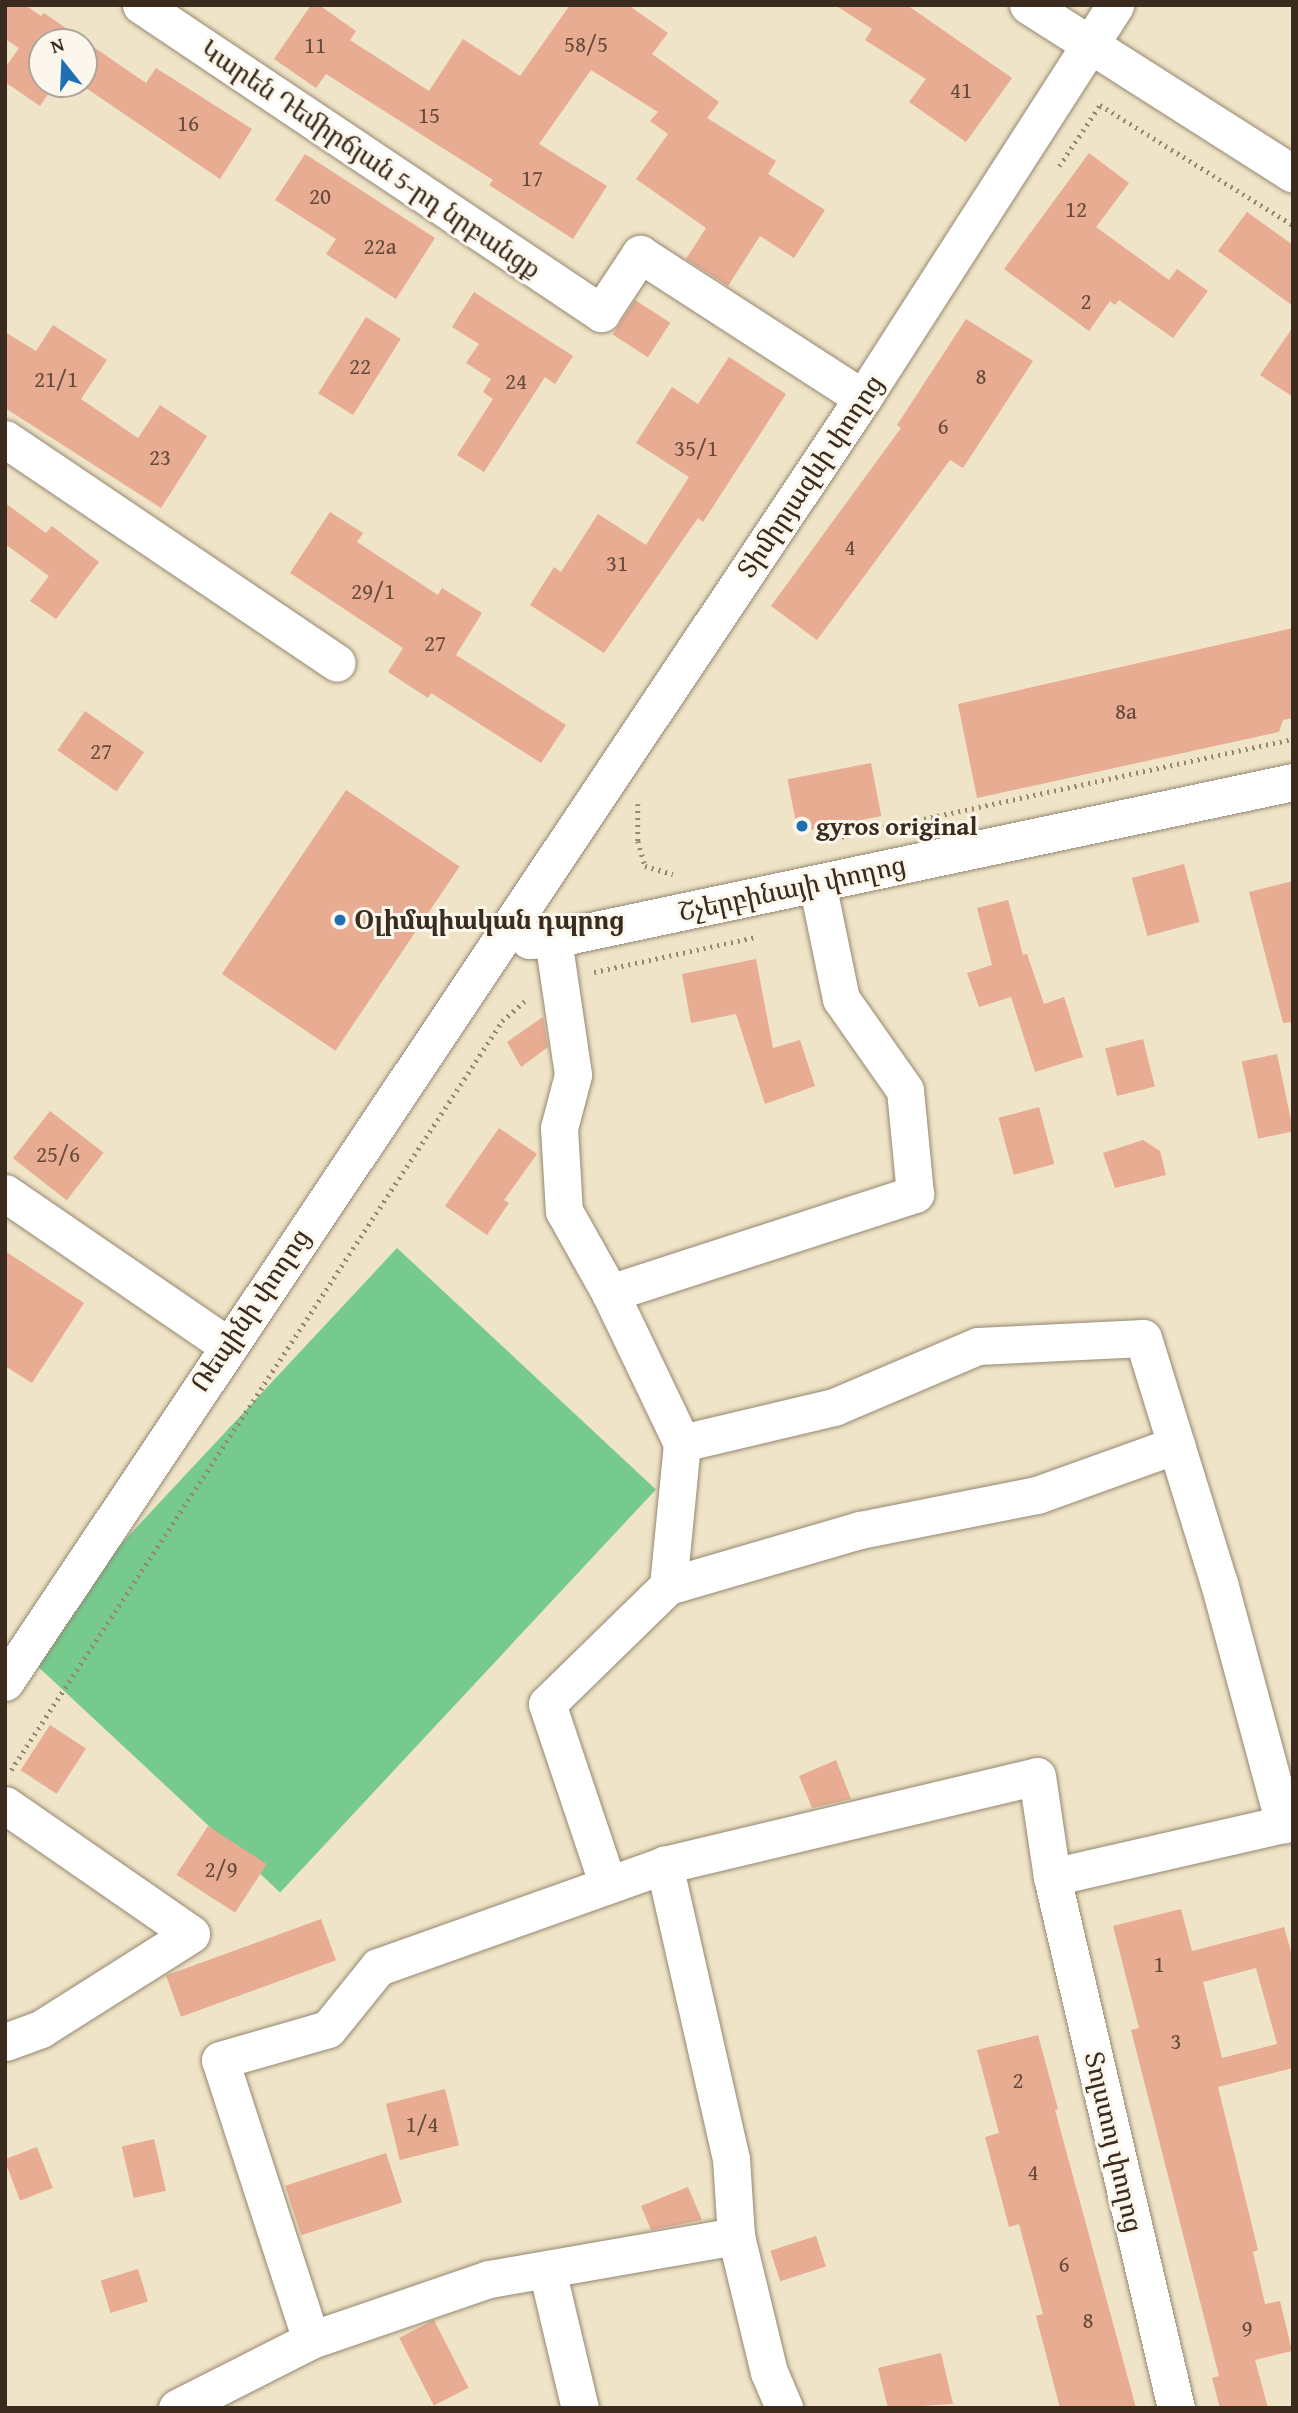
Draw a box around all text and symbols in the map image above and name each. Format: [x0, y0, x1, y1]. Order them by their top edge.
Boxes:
north arrow [28, 28, 98, 98]
text: N [47, 30, 67, 60]
house number: 58/5 [564, 30, 608, 58]
house number: 11 [304, 31, 326, 59]
street label: Կարեն Դեմիրճյան 5-րդ նրբանցք [195, 33, 547, 285]
house number: 41 [950, 76, 972, 104]
house number: 15 [418, 101, 440, 129]
house number: 16 [177, 109, 199, 137]
house number: 17 [521, 164, 543, 192]
house number: 20 [309, 182, 331, 210]
house number: 12 [1065, 195, 1087, 223]
house number: 22a [363, 232, 397, 260]
house number: 2 [1080, 287, 1092, 315]
house number: 22 [349, 352, 371, 380]
house number: 8 [975, 362, 987, 390]
house number: 21/1 [34, 365, 78, 393]
house number: 24 [505, 367, 527, 395]
street label: Տիմիրյազևի փողոց [731, 369, 889, 583]
house number: 6 [937, 412, 949, 440]
house number: 35/1 [674, 434, 718, 462]
house number: 23 [149, 443, 171, 471]
house number: 4 [844, 533, 856, 561]
house number: 31 [606, 549, 628, 577]
house number: 29/1 [351, 577, 395, 605]
house number: 27 [424, 629, 446, 657]
house number: 8a [1115, 697, 1137, 725]
house number: 27 [90, 737, 112, 765]
place label: gyros original [816, 810, 978, 842]
marker: gyros original [794, 818, 810, 834]
street label: Շչերբինայի փողոց [676, 849, 908, 927]
place label: Օլիմպիական դպրոց [354, 904, 625, 936]
marker: Օլիմպիական դպրոց [332, 912, 348, 928]
house number: 25/6 [36, 1140, 80, 1168]
street label: Ռեպինի փողոց [184, 1222, 316, 1398]
house number: 2/9 [205, 1855, 237, 1883]
house number: 1 [1153, 1950, 1165, 1978]
house number: 3 [1170, 2027, 1182, 2055]
street label: Տոլստոյ փողոց [1078, 2049, 1150, 2235]
house number: 2 [1012, 2066, 1024, 2094]
house number: 1/4 [406, 2110, 438, 2138]
house number: 4 [1027, 2158, 1039, 2186]
house number: 6 [1058, 2250, 1070, 2278]
house number: 8 [1082, 2306, 1094, 2334]
house number: 9 [1241, 2314, 1253, 2342]

